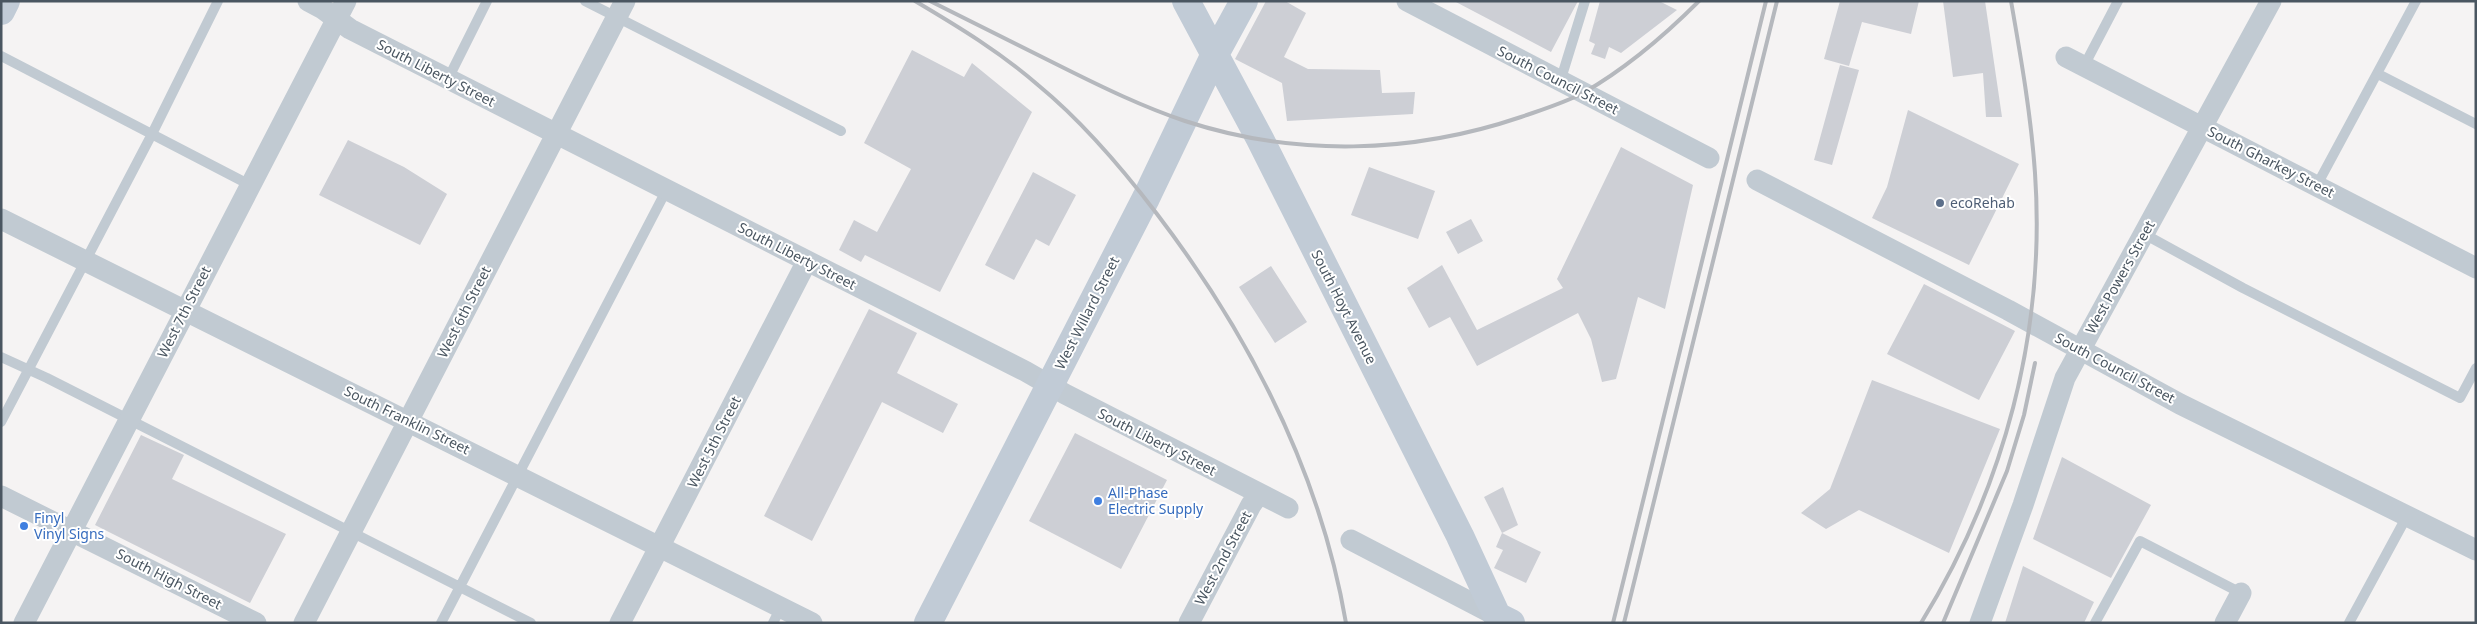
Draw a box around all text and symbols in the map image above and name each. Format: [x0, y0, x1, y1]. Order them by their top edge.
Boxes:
street label: South Liberty Street [374, 35, 499, 111]
street label: South Council Street [1494, 41, 1622, 118]
street label: South Gharkey Street [2205, 121, 2338, 202]
place label: ecoRehab [1950, 193, 2015, 212]
marker: ecoRehab [1934, 197, 1946, 209]
street label: West Powers Street [2081, 217, 2159, 337]
street label: South Liberty Street [735, 218, 860, 294]
street label: South Hoyt Avenue [1307, 246, 1381, 367]
street label: West Willard Street [1050, 253, 1123, 373]
street label: West 7th Street [152, 263, 215, 361]
street label: West 6th Street [432, 263, 495, 361]
street label: South Council Street [2052, 328, 2179, 407]
street label: South Franklin Street [341, 381, 473, 458]
street label: West 5th Street [682, 393, 745, 491]
street label: South Liberty Street [1095, 404, 1220, 480]
place label: All-Phase Electric Supply [1108, 483, 1204, 518]
marker: All-Phase Electric Supply [1092, 495, 1104, 507]
street label: West 2nd Street [1190, 507, 1255, 608]
place label: Finyl Vinyl Signs [34, 508, 105, 543]
marker: Finyl Vinyl Signs [18, 520, 30, 532]
street label: South High Street [113, 544, 225, 613]

